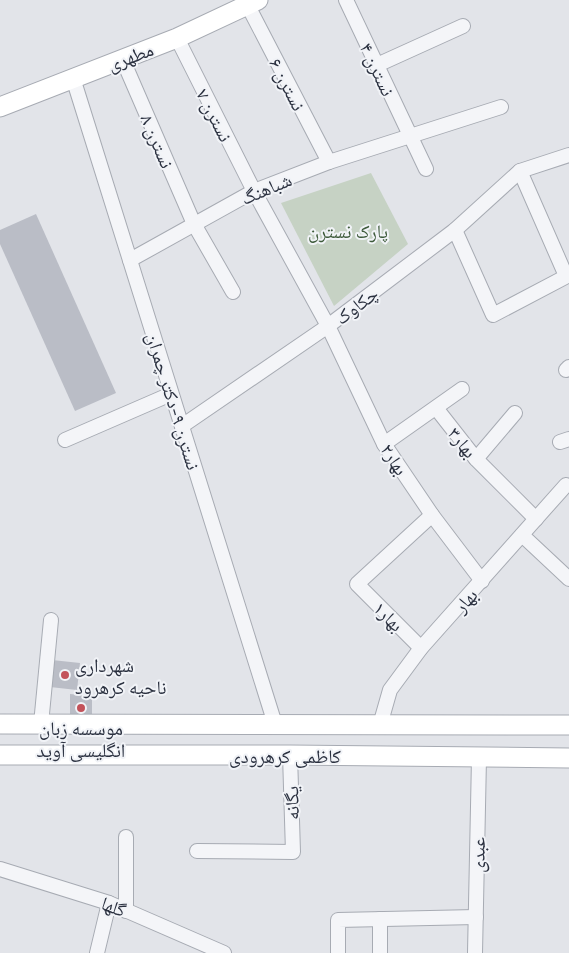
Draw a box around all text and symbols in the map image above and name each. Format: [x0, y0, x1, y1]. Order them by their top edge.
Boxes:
street label: مطهری [104, 37, 157, 76]
street label: نسترن ۴ [355, 39, 400, 100]
street label: نسترن ۶ [264, 54, 311, 115]
street label: نسترن ۷ [191, 85, 238, 146]
street label: نسترن ۸ [136, 111, 180, 172]
street label: شباهنگ [237, 167, 295, 209]
park label: پارک نسترن [308, 219, 388, 243]
street label: چکاوک [330, 281, 383, 329]
street label: نسترن ۹-دکتر چمران [141, 329, 206, 473]
street label: بهار۳ [443, 422, 482, 463]
street label: بهار۲ [376, 439, 414, 480]
street label: بهار [448, 583, 483, 618]
street label: بهار۱ [368, 596, 409, 637]
place label: شهرداری ناحیه کرهرود [75, 653, 166, 699]
marker: شهرداری ناحیه کرهرود [59, 669, 71, 681]
marker: موسسه زبان انگلیسی آوید [75, 702, 87, 714]
place label: موسسه زبان انگلیسی آوید [37, 716, 125, 762]
street label: کاظمی کرهرودی [229, 744, 341, 768]
street label: یگانه [279, 786, 303, 820]
street label: عبدی [465, 836, 490, 873]
street label: گلها [98, 891, 130, 922]

